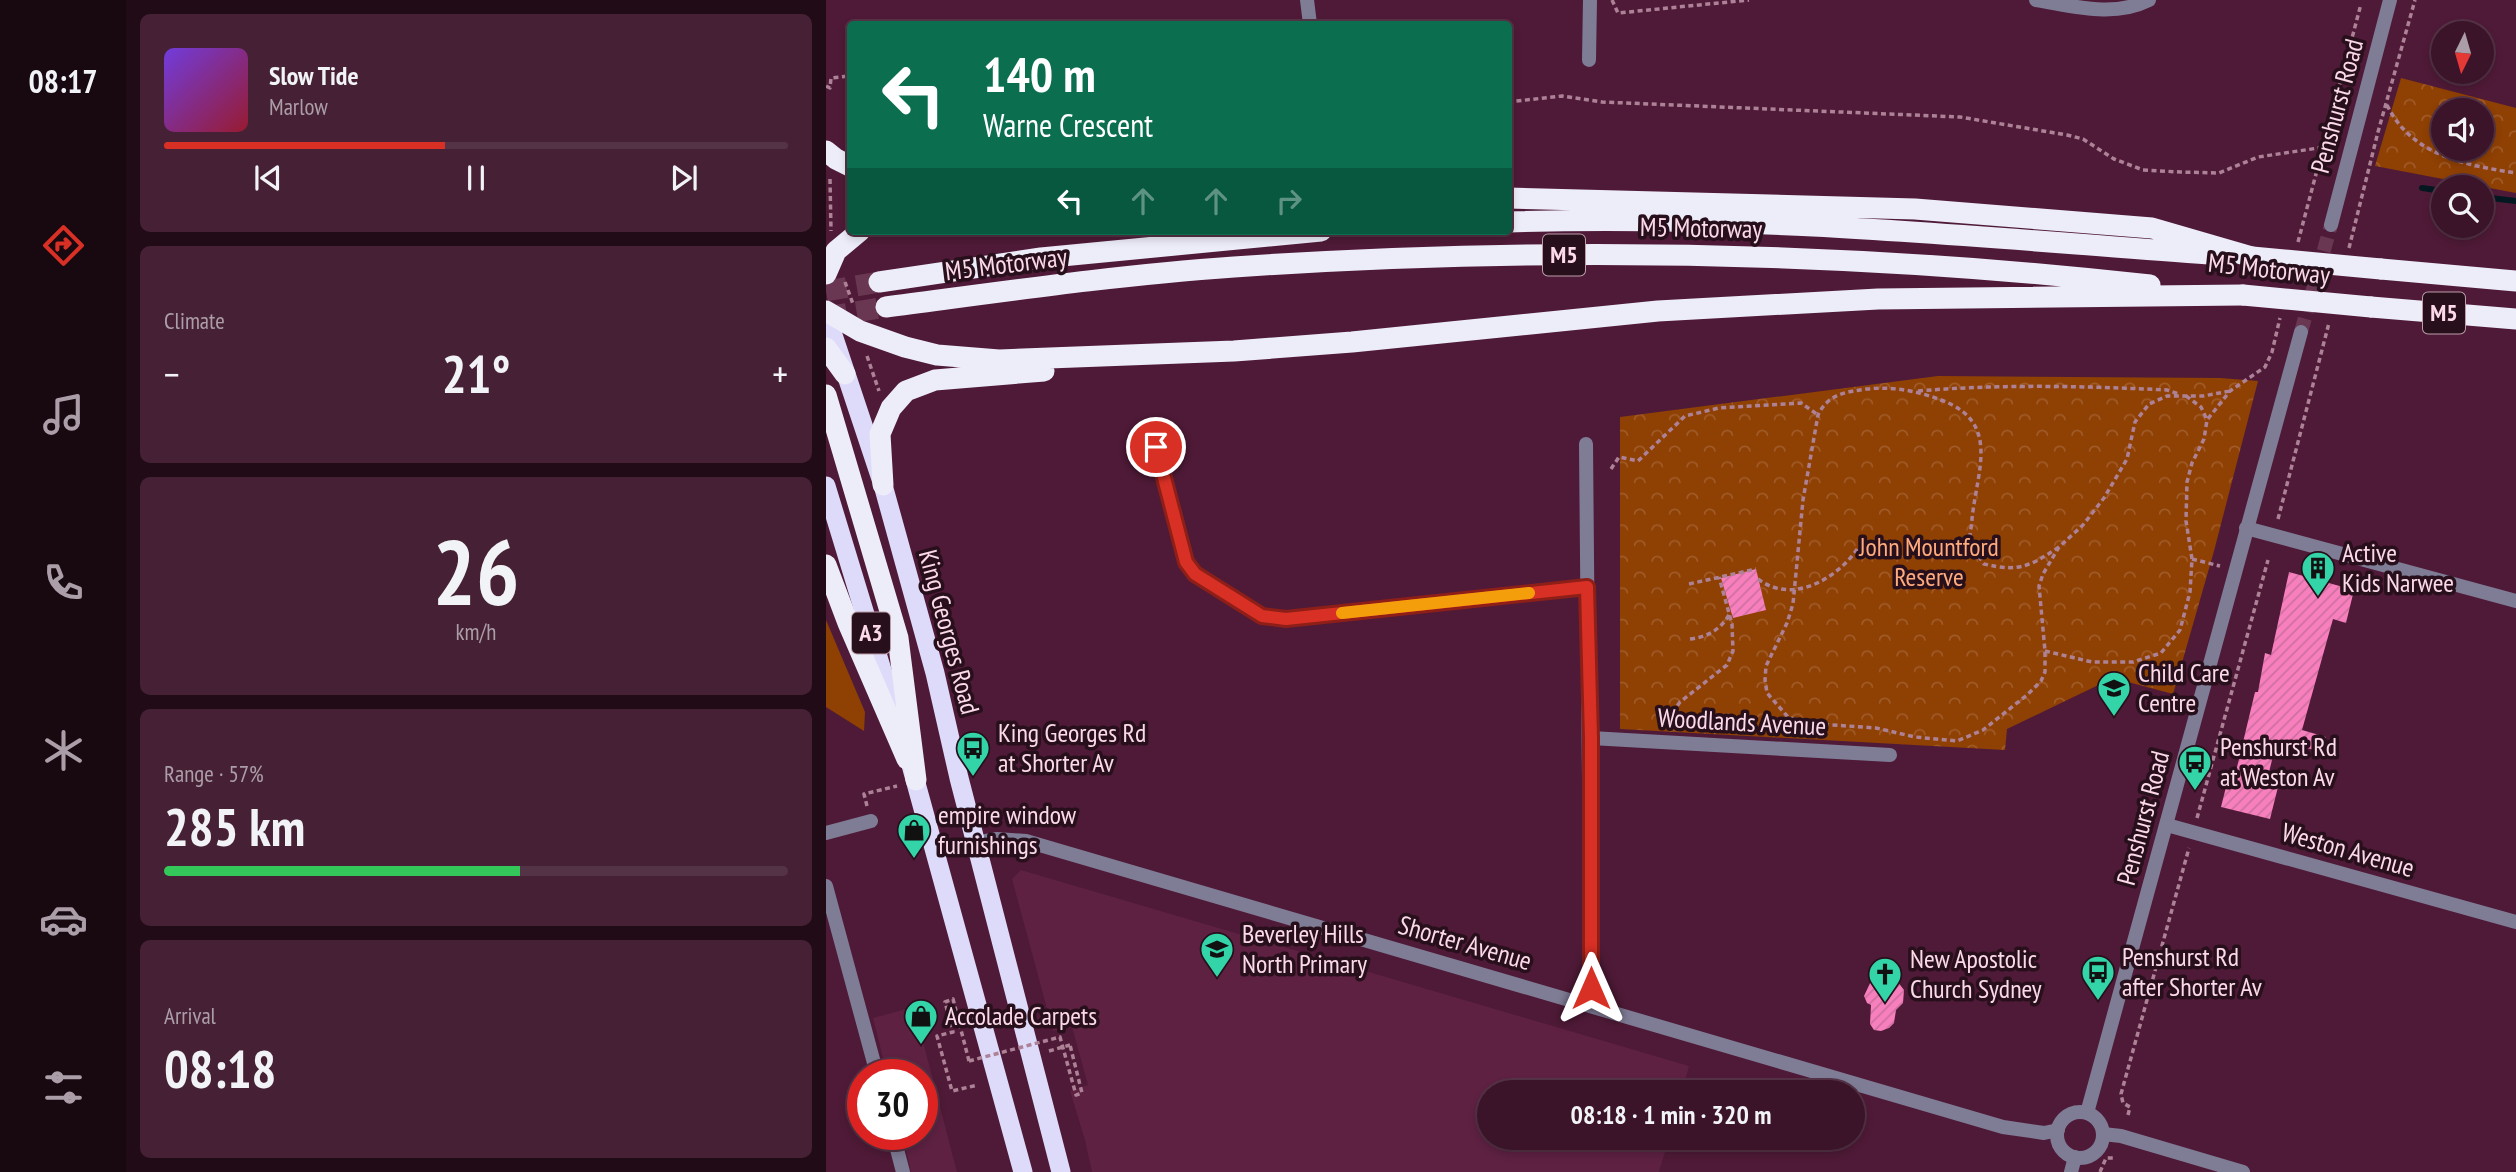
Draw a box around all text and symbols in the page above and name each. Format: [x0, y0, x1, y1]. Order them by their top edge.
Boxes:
north arrow [2431, 21, 2494, 84]
map controls [2431, 21, 2494, 238]
street label: Penshurst Road [2303, 35, 2370, 177]
text: 140 m [983, 42, 1096, 106]
icon: left [868, 49, 959, 140]
text: Slow Tide [269, 59, 359, 92]
text: 08:17 [28, 60, 98, 102]
text: Marlow [269, 92, 328, 121]
button: sound [2431, 98, 2494, 161]
text: Warne Crescent [983, 104, 1153, 146]
icon: previous [249, 159, 287, 197]
icon: pause [457, 159, 495, 197]
icon: next [665, 159, 703, 197]
button: search [2431, 175, 2494, 238]
icon: left [1051, 182, 1089, 220]
icon: ahead [1124, 182, 1162, 220]
icon: ahead [1197, 182, 1235, 220]
icon: right [1270, 182, 1308, 220]
street label: M5 Motorway [1640, 210, 1763, 245]
icon: directions [39, 221, 88, 270]
road number: M5 [1543, 234, 1585, 276]
street label: M5 Motorway [943, 240, 1069, 287]
street label: M5 Motorway [2206, 246, 2332, 291]
road number: M5 [2423, 292, 2465, 334]
text: Climate [164, 306, 225, 335]
text: 21° [442, 340, 510, 407]
text: − [164, 349, 180, 398]
text: + [772, 349, 788, 398]
icon: music [39, 390, 88, 439]
pin [1126, 417, 1186, 477]
icon: arrive [1137, 428, 1175, 466]
text: 26 [433, 512, 520, 630]
park label: John Mountford Reserve [1858, 530, 1999, 593]
place label: Active Kids Narwee [2342, 536, 2454, 599]
street label: King Georges Road [912, 546, 987, 718]
building icon: Active Kids Narwee [2299, 549, 2337, 598]
icon: phone [39, 558, 88, 607]
road number: A3 [852, 612, 890, 654]
text: km/h [456, 617, 496, 646]
place label: Child Care Centre [2138, 656, 2230, 719]
school or university icon: Child Care Centre [2095, 669, 2133, 718]
street label: Woodlands Avenue [1657, 701, 1827, 742]
place label: King Georges Rd at Shorter Av [998, 716, 1146, 779]
icon: climate [39, 726, 88, 775]
bus stop icon: King Georges Rd at Shorter Av [954, 729, 992, 778]
place label: Penshurst Rd at Weston Av [2220, 730, 2337, 793]
bus stop icon: Penshurst Rd at Weston Av [2176, 743, 2214, 792]
street label: Penshurst Road [2109, 747, 2176, 889]
text: Range · 57% [164, 759, 264, 788]
text: 285 km [164, 793, 305, 860]
place label: empire window furnishings [938, 798, 1077, 861]
shop icon: empire window furnishings [895, 811, 933, 860]
street label: Weston Avenue [2278, 815, 2418, 884]
icon: car [39, 895, 88, 944]
street label: Shorter Avenue [1395, 908, 1535, 977]
place label: Beverley Hills North Primary [1242, 917, 1367, 980]
school or university icon: Beverley Hills North Primary [1198, 930, 1236, 979]
place label: Penshurst Rd after Shorter Av [2122, 940, 2262, 1003]
place label: New Apostolic Church Sydney [1910, 942, 2042, 1005]
position arrow [1554, 951, 1628, 1025]
bus stop icon: Penshurst Rd after Shorter Av [2079, 953, 2117, 1002]
church icon: New Apostolic Church Sydney [1866, 955, 1904, 1004]
shop icon: Accolade Carpets [902, 997, 940, 1046]
place label: Accolade Carpets [945, 999, 1097, 1032]
text: Arrival [164, 1001, 216, 1030]
text: 08:18 [164, 1035, 276, 1102]
speed limit sign: 30 [847, 1059, 938, 1150]
icon: filters [39, 1063, 88, 1112]
text: 08:18 · 1 min · 320 m [1571, 1098, 1771, 1131]

